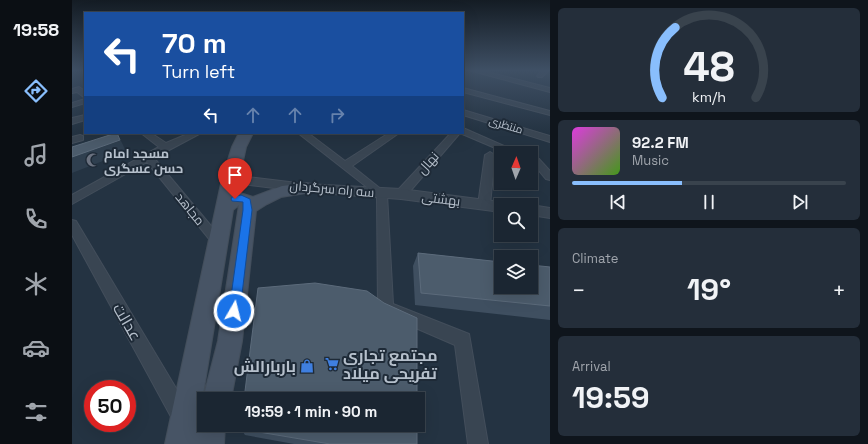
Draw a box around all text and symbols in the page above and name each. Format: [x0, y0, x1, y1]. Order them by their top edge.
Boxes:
text: 19:58 [13, 18, 59, 41]
text: 70 m [162, 25, 227, 61]
icon: left [96, 28, 148, 80]
text: 48 [683, 40, 735, 93]
text: Turn left [162, 60, 235, 83]
icon: directions [22, 77, 50, 105]
text: km/h [692, 88, 726, 106]
icon: left [200, 104, 222, 126]
icon: ahead [242, 104, 264, 126]
icon: ahead [284, 104, 306, 126]
icon: right [326, 104, 348, 126]
street label: منتظری [487, 113, 525, 137]
text: 92.2 FM [632, 133, 689, 152]
icon: music [22, 141, 50, 169]
place label: مسجد امام حسن عسگری [104, 145, 183, 177]
north arrow [494, 146, 538, 190]
map controls [494, 146, 538, 294]
street label: نهال [413, 148, 443, 178]
mosque icon: مسجد امام حسن عسگری [85, 152, 101, 168]
text: Music [632, 152, 669, 169]
pin [218, 158, 252, 199]
icon: arrive [224, 164, 246, 186]
street label: سه راه سرگردان [289, 177, 375, 201]
street label: بهشتی [421, 188, 461, 210]
street label: مجاهد [172, 189, 208, 229]
icon: previous [607, 191, 629, 213]
icon: pause [698, 191, 720, 213]
icon: next [789, 191, 811, 213]
button: search [494, 198, 538, 242]
icon: phone [22, 205, 50, 233]
button: layers [494, 250, 538, 294]
text: Climate [572, 250, 618, 267]
icon: climate [22, 270, 50, 298]
text: 19° [687, 270, 731, 309]
text: − [572, 276, 586, 304]
text: + [832, 276, 846, 304]
position arrow [213, 290, 255, 332]
street label: عدالت [108, 300, 146, 344]
icon: car [22, 334, 50, 362]
place label: مجتمع تجاری تفریحی میلاد [343, 345, 438, 384]
place label: باربارالش [234, 356, 296, 377]
supermarket icon: مجتمع تجاری تفریحی میلاد [324, 356, 340, 372]
shop icon: باربارالش [299, 358, 315, 374]
text: Arrival [572, 358, 611, 375]
text: 19:59 [572, 378, 650, 417]
speed limit sign: 50 [84, 380, 136, 432]
icon: filters [22, 398, 50, 426]
text: 19:59 · 1 min · 90 m [245, 402, 377, 421]

